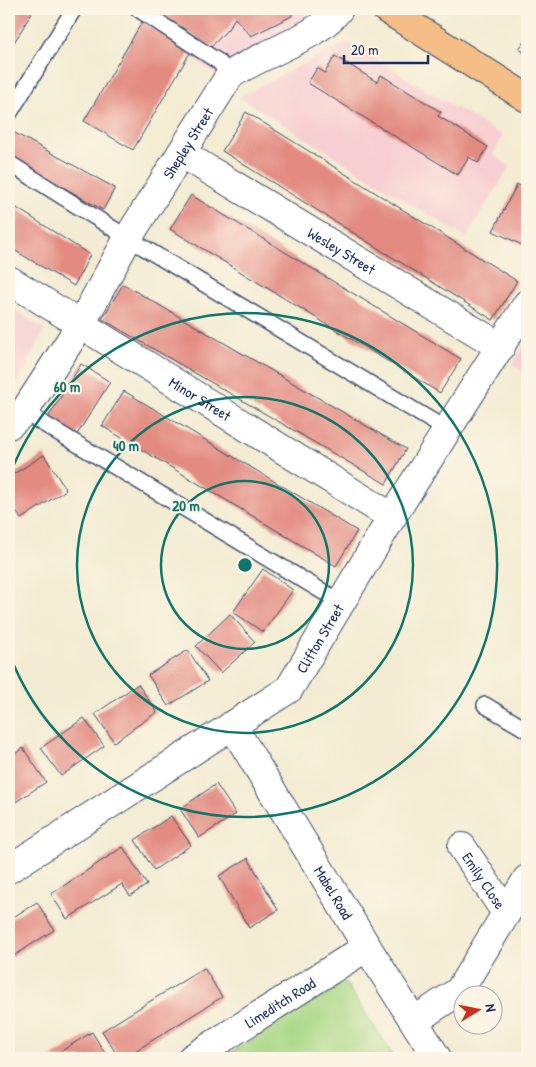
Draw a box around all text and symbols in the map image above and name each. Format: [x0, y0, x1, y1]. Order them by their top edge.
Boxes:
scale bar [344, 32, 427, 64]
text: 20 m [351, 39, 378, 60]
street label: Shepley Street [157, 102, 218, 182]
street label: Wesley Street [304, 222, 380, 280]
street label: Minor Street [165, 371, 236, 426]
text: 60 m [54, 376, 80, 397]
text: 40 m [113, 435, 139, 456]
text: 20 m [172, 495, 200, 516]
centre of rings [236, 556, 254, 574]
street label: Clifton Street [290, 599, 349, 677]
street label: Emily Close [458, 848, 511, 913]
street label: Mabel Road [310, 862, 358, 923]
street label: Limeditch Road [241, 972, 319, 1033]
north arrow [454, 984, 504, 1034]
text: N [481, 1002, 501, 1014]

